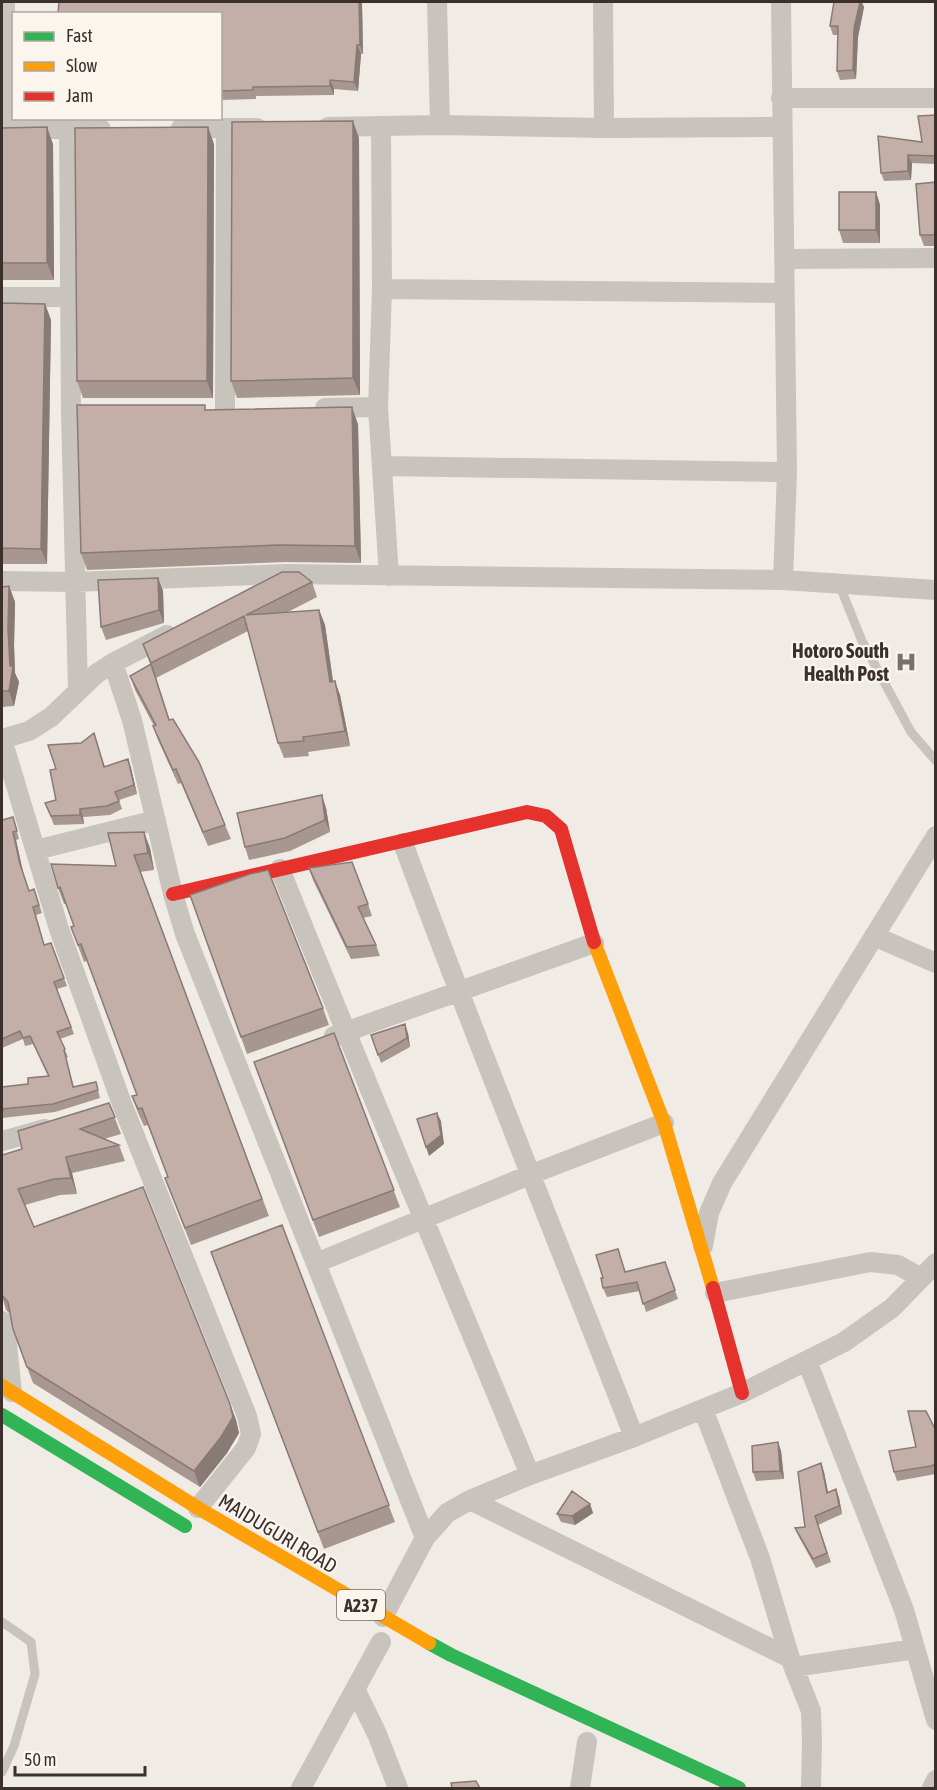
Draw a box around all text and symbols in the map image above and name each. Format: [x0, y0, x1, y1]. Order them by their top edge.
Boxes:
legend [12, 12, 222, 120]
text: Fast [66, 25, 93, 46]
text: Slow [66, 55, 97, 76]
text: Jam [66, 85, 93, 106]
place label: Hotoro South Health Post [792, 639, 889, 685]
hospital icon: Hotoro South Health Post [894, 650, 918, 674]
street label: MAIDUGURI ROAD [215, 1489, 341, 1577]
road number: A237 [337, 1590, 385, 1620]
scale bar [15, 1739, 146, 1777]
text: 50 m [24, 1749, 56, 1770]

